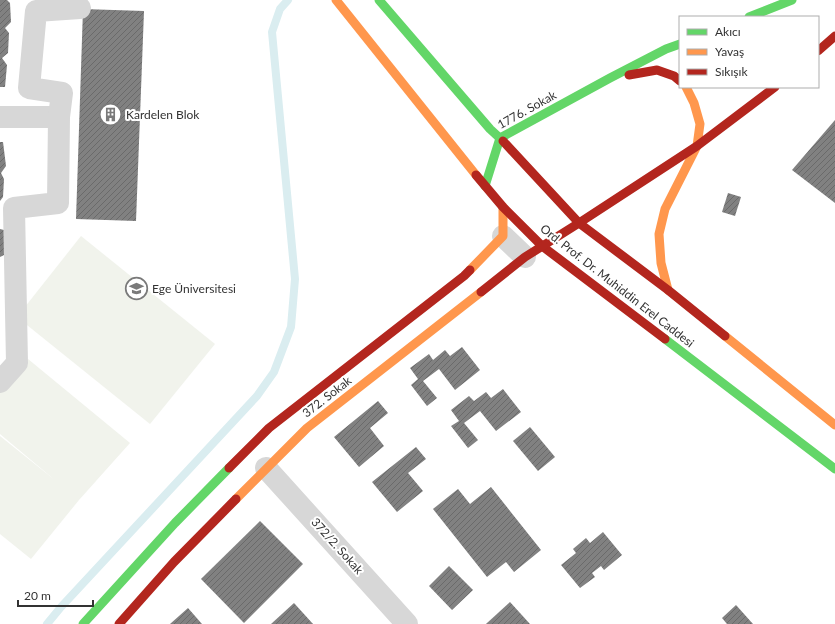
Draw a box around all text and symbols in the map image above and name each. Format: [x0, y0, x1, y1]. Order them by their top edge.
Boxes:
legend [679, 16, 819, 88]
text: Akıcı [715, 24, 741, 39]
text: Yavaş [715, 44, 744, 59]
text: Sıkışık [715, 64, 748, 79]
street label: 1776. Sokak [495, 87, 560, 132]
building icon: Kardelen Blok [97, 102, 123, 128]
place label: Kardelen Blok [126, 107, 200, 122]
street label: Ord. Prof. Dr. Muhiddin Erel Caddesi [537, 221, 697, 350]
school or university icon: Ege Üniversitesi [124, 276, 150, 302]
place label: Ege Üniversitesi [152, 281, 236, 296]
street label: 372. Sokak [299, 372, 355, 420]
street label: 372/2. Sokak [308, 514, 367, 578]
scale bar [18, 582, 93, 608]
text: 20 m [24, 588, 51, 603]

